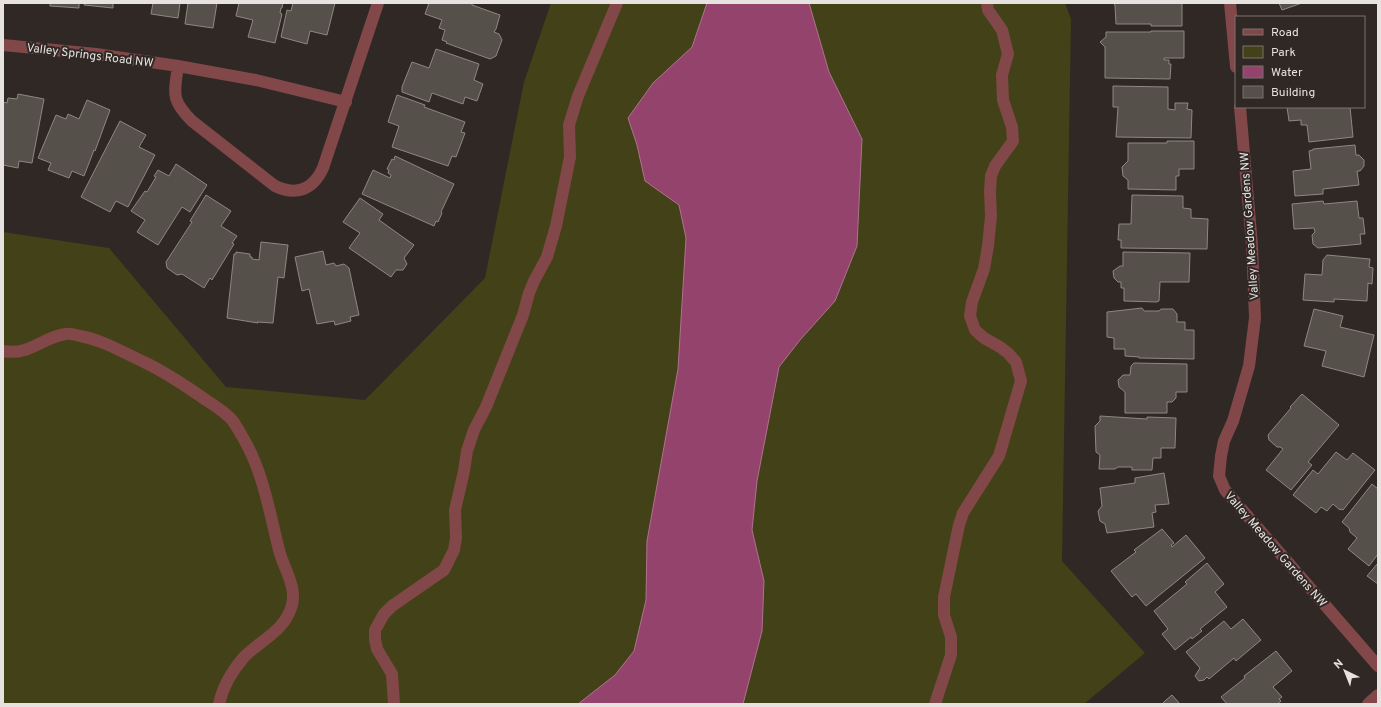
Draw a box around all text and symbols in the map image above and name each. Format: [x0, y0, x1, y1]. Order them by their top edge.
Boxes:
legend [1235, 16, 1365, 108]
text: Road [1271, 25, 1299, 41]
street label: Valley Springs Road NW [26, 40, 154, 72]
text: Park [1271, 45, 1296, 61]
text: Water [1271, 65, 1303, 81]
text: Building [1271, 85, 1315, 101]
street label: Valley Meadow Gardens NW [1237, 151, 1263, 300]
street label: Valley Meadow Gardens NW [1221, 488, 1330, 611]
north arrow [1325, 651, 1365, 691]
text: N [1331, 657, 1347, 672]

